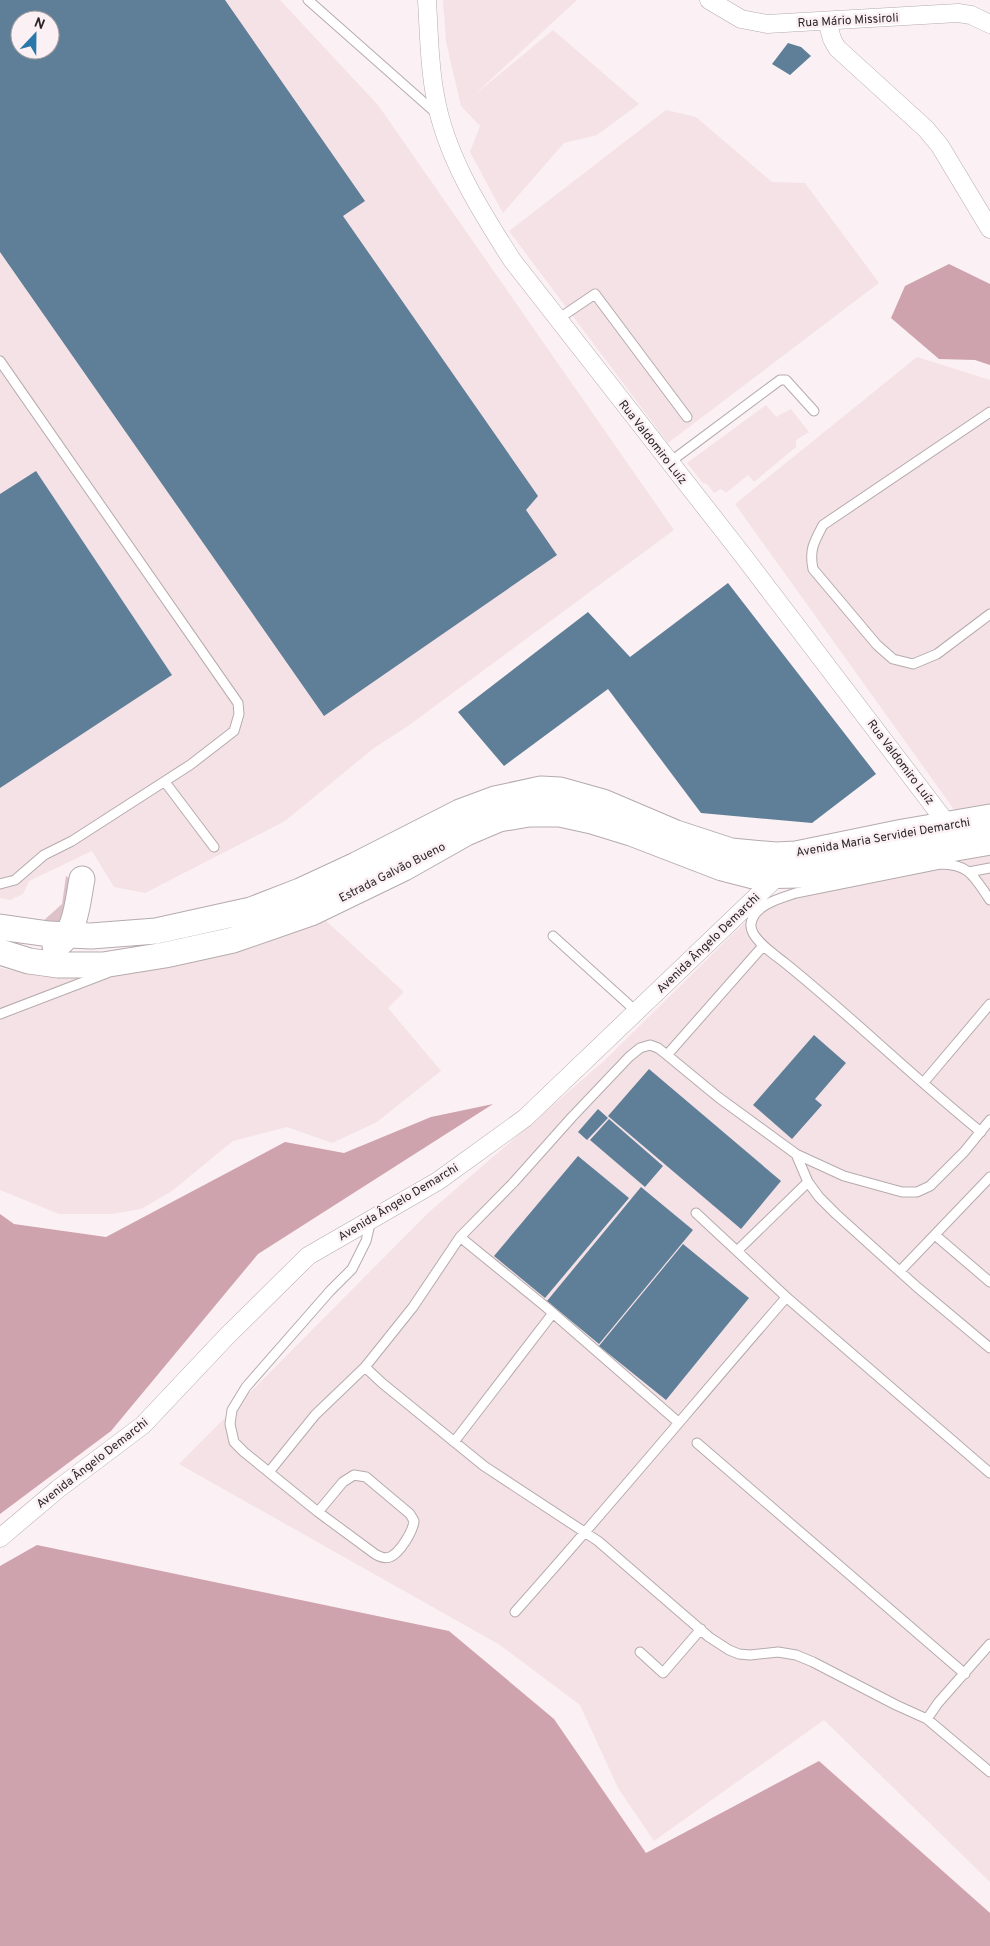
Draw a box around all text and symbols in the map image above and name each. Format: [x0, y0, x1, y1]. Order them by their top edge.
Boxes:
north arrow [10, 10, 60, 60]
street label: Rua Mário Missiroli [797, 10, 899, 32]
text: N [31, 15, 47, 34]
street label: Rua Valdomiro Luíz [614, 397, 690, 488]
street label: Rua Valdomiro Luíz [863, 717, 938, 808]
street label: Avenida Maria Servidei Demarchi [795, 815, 971, 861]
street label: Estrada Galvão Bueno [336, 839, 449, 907]
street label: Avenida Ângelo Demarchi [654, 890, 764, 997]
street label: Avenida Ângelo Demarchi [335, 1161, 462, 1245]
street label: Avenida Ângelo Demarchi [33, 1415, 152, 1513]

